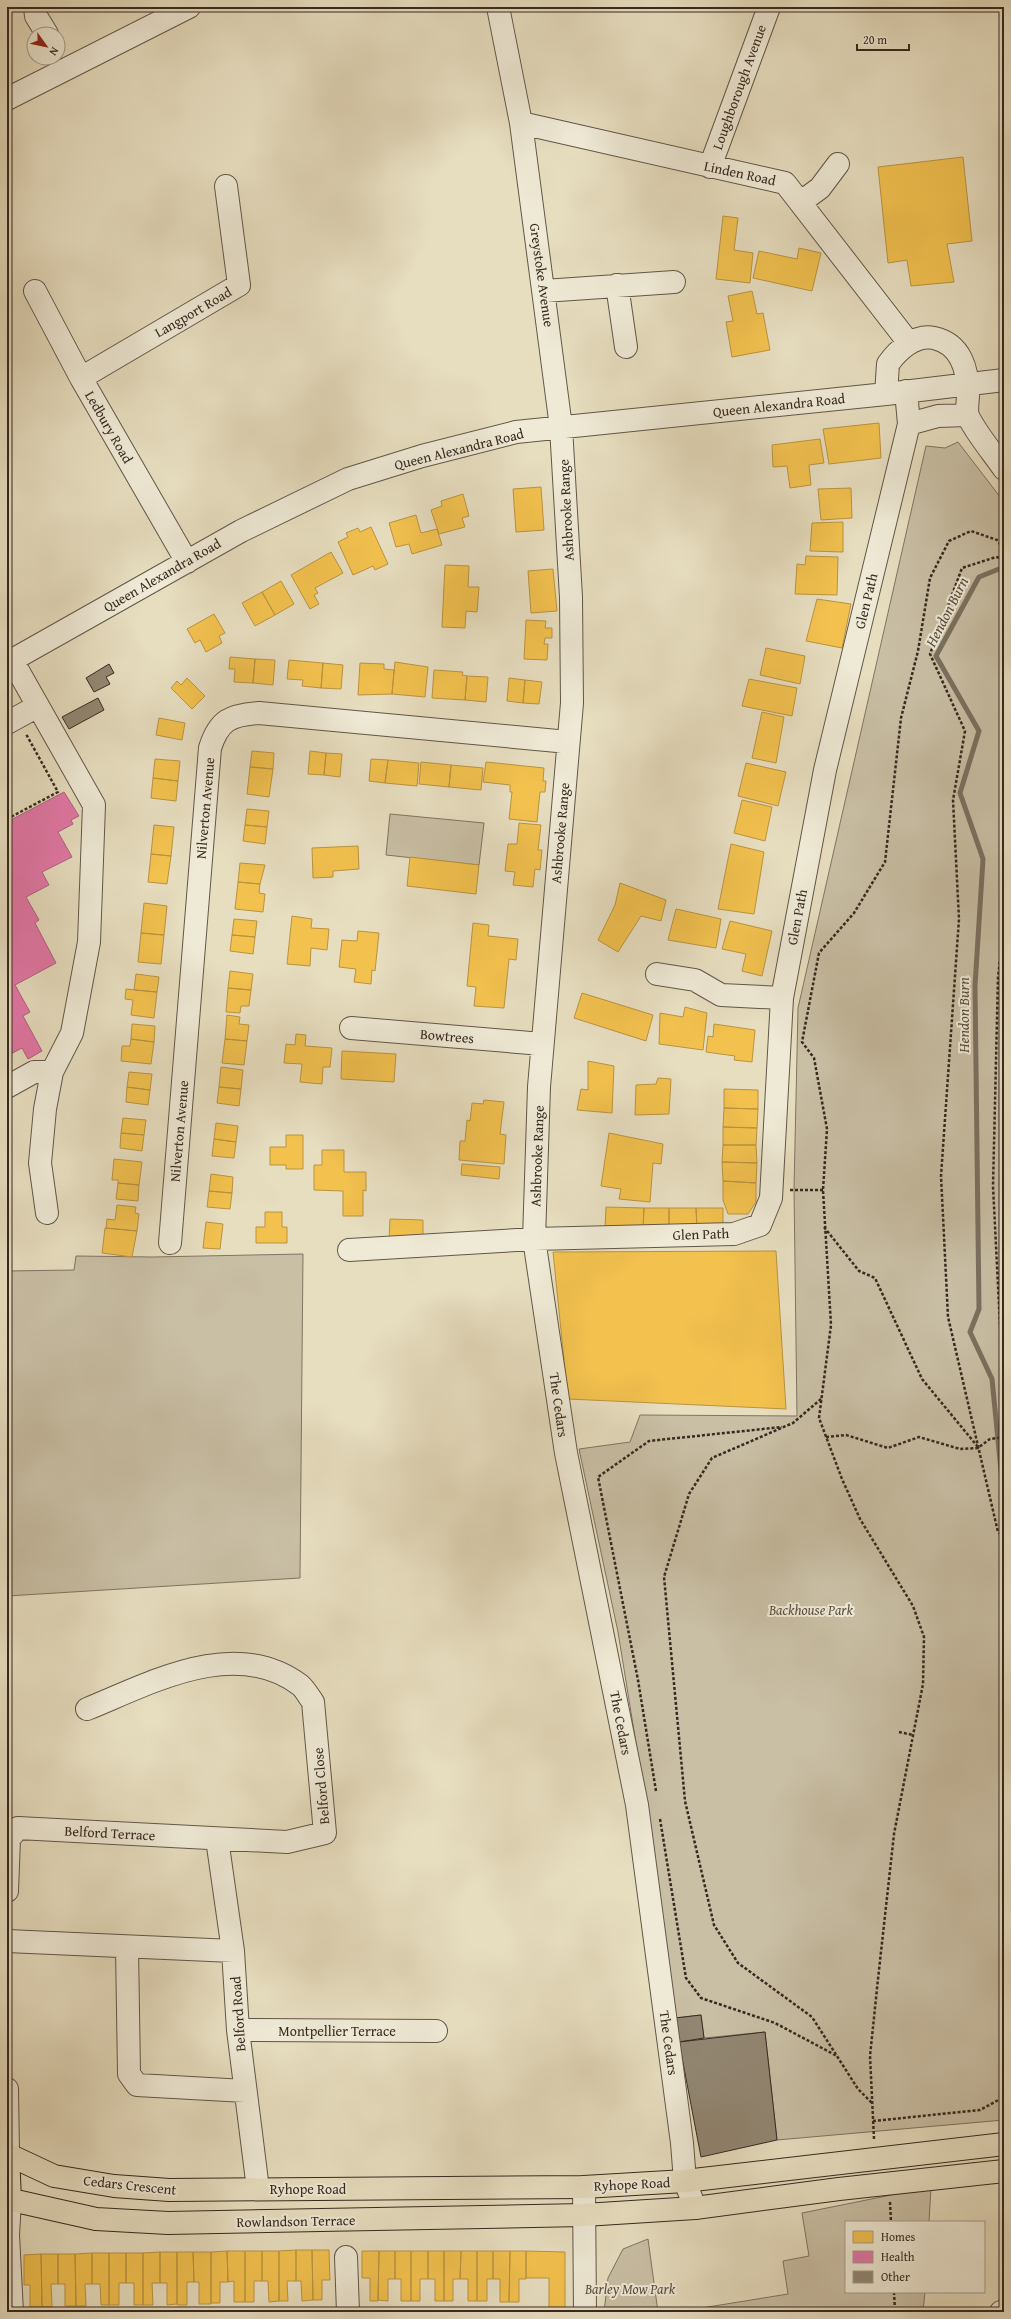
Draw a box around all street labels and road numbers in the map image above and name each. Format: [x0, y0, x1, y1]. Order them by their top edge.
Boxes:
street label: Loughborough Avenue [707, 21, 771, 152]
street label: Linden Road [702, 156, 778, 190]
street label: Greystoke Avenue [525, 222, 559, 329]
street label: Langport Road [151, 282, 236, 342]
street label: Ledbury Road [80, 387, 138, 467]
street label: Queen Alexandra Road [712, 388, 847, 422]
street label: Queen Alexandra Road [392, 423, 526, 475]
street label: Ashbrooke Range [553, 458, 579, 561]
street label: Queen Alexandra Road [100, 533, 225, 617]
street label: Glen Path [849, 571, 883, 631]
street label: Nilverton Avenue [191, 756, 219, 860]
street label: Ashbrooke Range [546, 781, 574, 884]
street label: Glen Path [782, 887, 812, 947]
street label: Bowtrees [419, 1024, 475, 1048]
street label: Nilverton Avenue [165, 1079, 193, 1183]
street label: Ashbrooke Range [525, 1104, 549, 1207]
street label: Glen Path [672, 1223, 730, 1245]
street label: The Cedars [545, 1371, 573, 1439]
street label: The Cedars [605, 1689, 637, 1757]
street label: Belford Close [308, 1746, 334, 1825]
street label: Belford Terrace [64, 1821, 156, 1845]
street label: Belford Road [225, 1975, 251, 2052]
street label: The Cedars [655, 2009, 683, 2077]
street label: Montpellier Terrace [278, 2021, 396, 2041]
street label: Cedars Crescent [82, 2170, 178, 2200]
street label: Ryhope Road [593, 2172, 671, 2196]
street label: Ryhope Road [270, 2179, 347, 2199]
street label: Rowlandson Terrace [236, 2210, 356, 2232]

